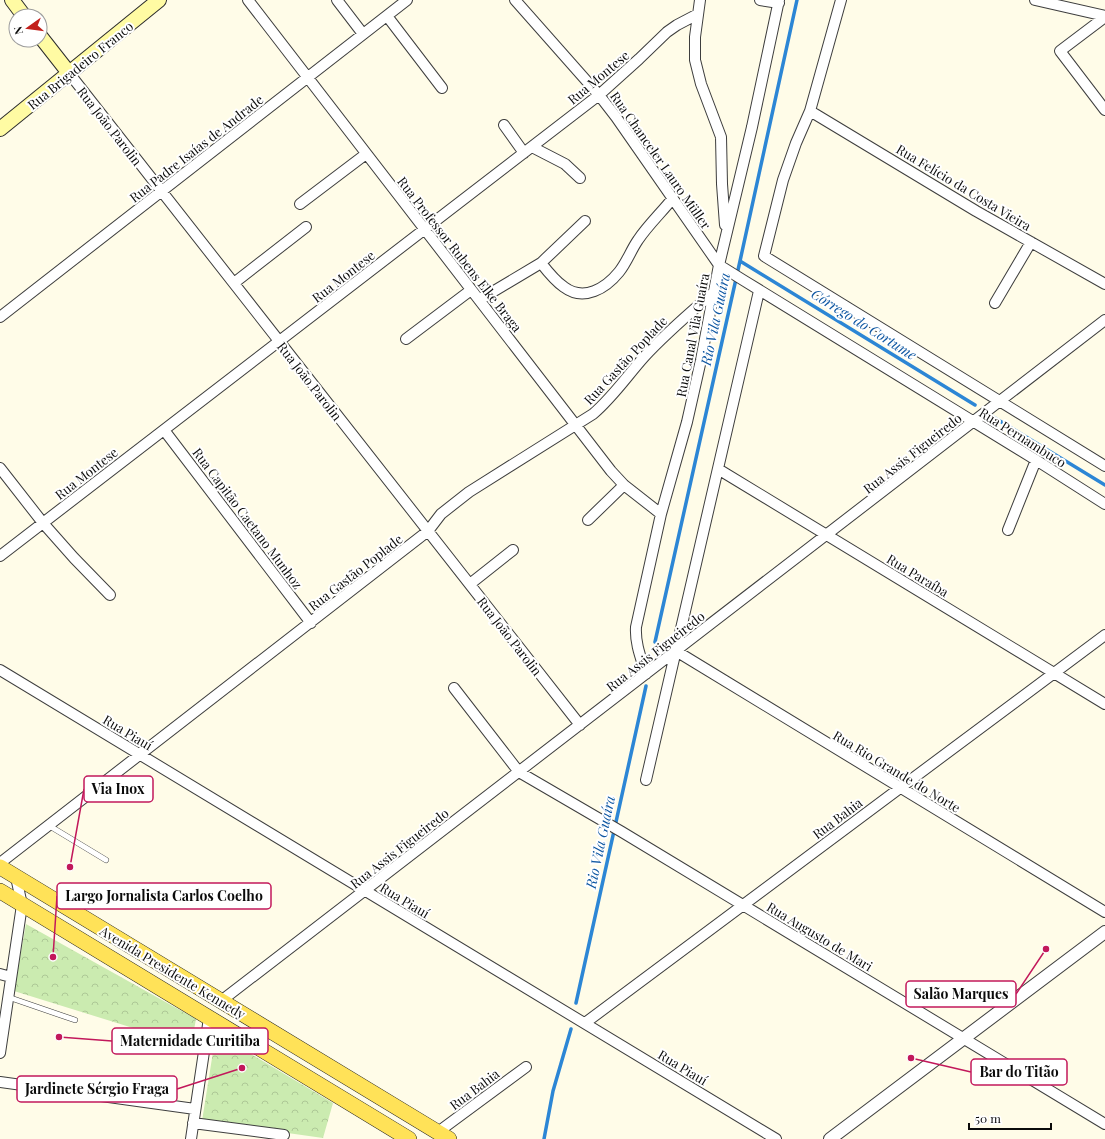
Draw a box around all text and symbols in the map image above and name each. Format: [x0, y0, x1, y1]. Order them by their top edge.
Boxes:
north arrow [8, 8, 48, 48]
street label: Rua Brigadeiro Franco [24, 17, 136, 113]
text: N [10, 25, 26, 36]
street label: Rua Montese [564, 46, 633, 108]
street label: Rua João Parolin [74, 83, 146, 169]
street label: Rua Chanceler Lauro Müller [607, 88, 715, 232]
street label: Rua Padre Isaías de Andrade [126, 90, 267, 206]
street label: Rua Felício da Costa Vieira [894, 140, 1035, 234]
street label: Rua Professor Rubens Elke Braga [394, 173, 526, 335]
street label: Rua Montese [308, 246, 378, 306]
street label: Rua Canal Vila Guaíra [672, 271, 712, 398]
water label: Rio Vila Guaíra [696, 271, 734, 368]
water label: Córrego do Cortume [808, 284, 920, 364]
street label: Rua Gastão Poplade [580, 312, 671, 408]
street label: Rua João Parolin [274, 338, 346, 424]
street label: Rua Pernambuco [976, 403, 1070, 471]
street label: Rua Assis Figueiredo [859, 409, 965, 497]
street label: Rua Montese [51, 443, 121, 503]
street label: Rua Capitão Caetano Munhoz [189, 444, 307, 592]
street label: Rua Gastão Poplade [305, 530, 406, 614]
street label: Rua Paraíba [884, 550, 953, 600]
street label: Rua João Parolin [474, 593, 546, 679]
street label: Rua Assis Figueiredo [602, 607, 708, 695]
street label: Rua Piauí [100, 711, 156, 753]
street label: Rua Rio Grande do Norte [830, 726, 964, 816]
callout: Via Inox [84, 776, 153, 802]
text: Via Inox [91, 779, 145, 798]
street label: Rua Bahia [809, 793, 866, 842]
water label: Rio Vila Guaíra [581, 794, 619, 891]
street label: Rua Assis Figueiredo [346, 804, 452, 892]
street label: Rua Piauí [377, 879, 433, 921]
callout: Largo Jornalista Carlos Coelho [57, 883, 271, 909]
text: Largo Jornalista Carlos Coelho [65, 886, 263, 905]
street label: Rua Augusto de Mari [764, 898, 876, 974]
street label: Avenida Presidente Kennedy [96, 921, 249, 1022]
callout: Salão Marques [906, 981, 1016, 1007]
text: Salão Marques [914, 984, 1008, 1003]
callout: Maternidade Curitiba [112, 1028, 268, 1054]
text: Maternidade Curitiba [120, 1031, 261, 1050]
street label: Rua Piauí [655, 1046, 711, 1088]
callout: Bar do Titão [971, 1059, 1067, 1085]
text: Bar do Titão [979, 1062, 1059, 1081]
street label: Rua Bahia [446, 1064, 503, 1113]
callout: Jardinete Sérgio Fraga [17, 1076, 177, 1102]
text: Jardinete Sérgio Fraga [24, 1079, 170, 1098]
scale bar [969, 1105, 1051, 1131]
text: 50 m [975, 1110, 1001, 1126]

